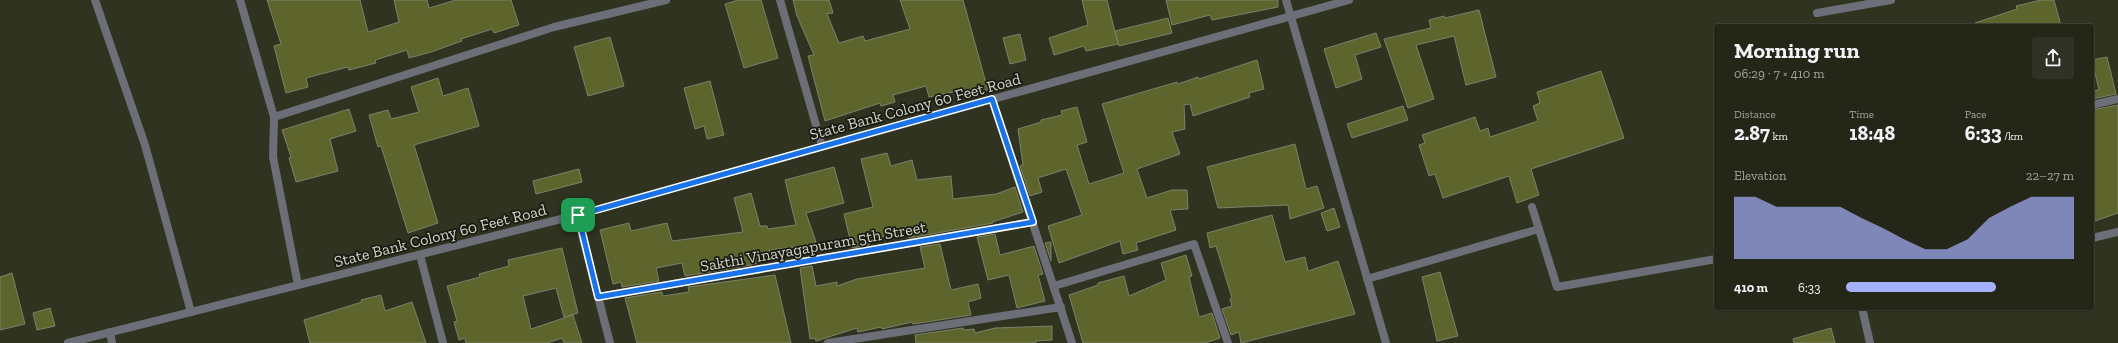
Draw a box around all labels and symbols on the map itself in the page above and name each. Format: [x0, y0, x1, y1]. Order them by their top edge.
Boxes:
street label: State Bank Colony 60 Feet Road [807, 69, 1023, 144]
pin [561, 198, 595, 232]
street label: State Bank Colony 60 Feet Road [332, 200, 548, 271]
street label: Sakthi Vinayagapuram 5th Street [699, 217, 928, 276]

